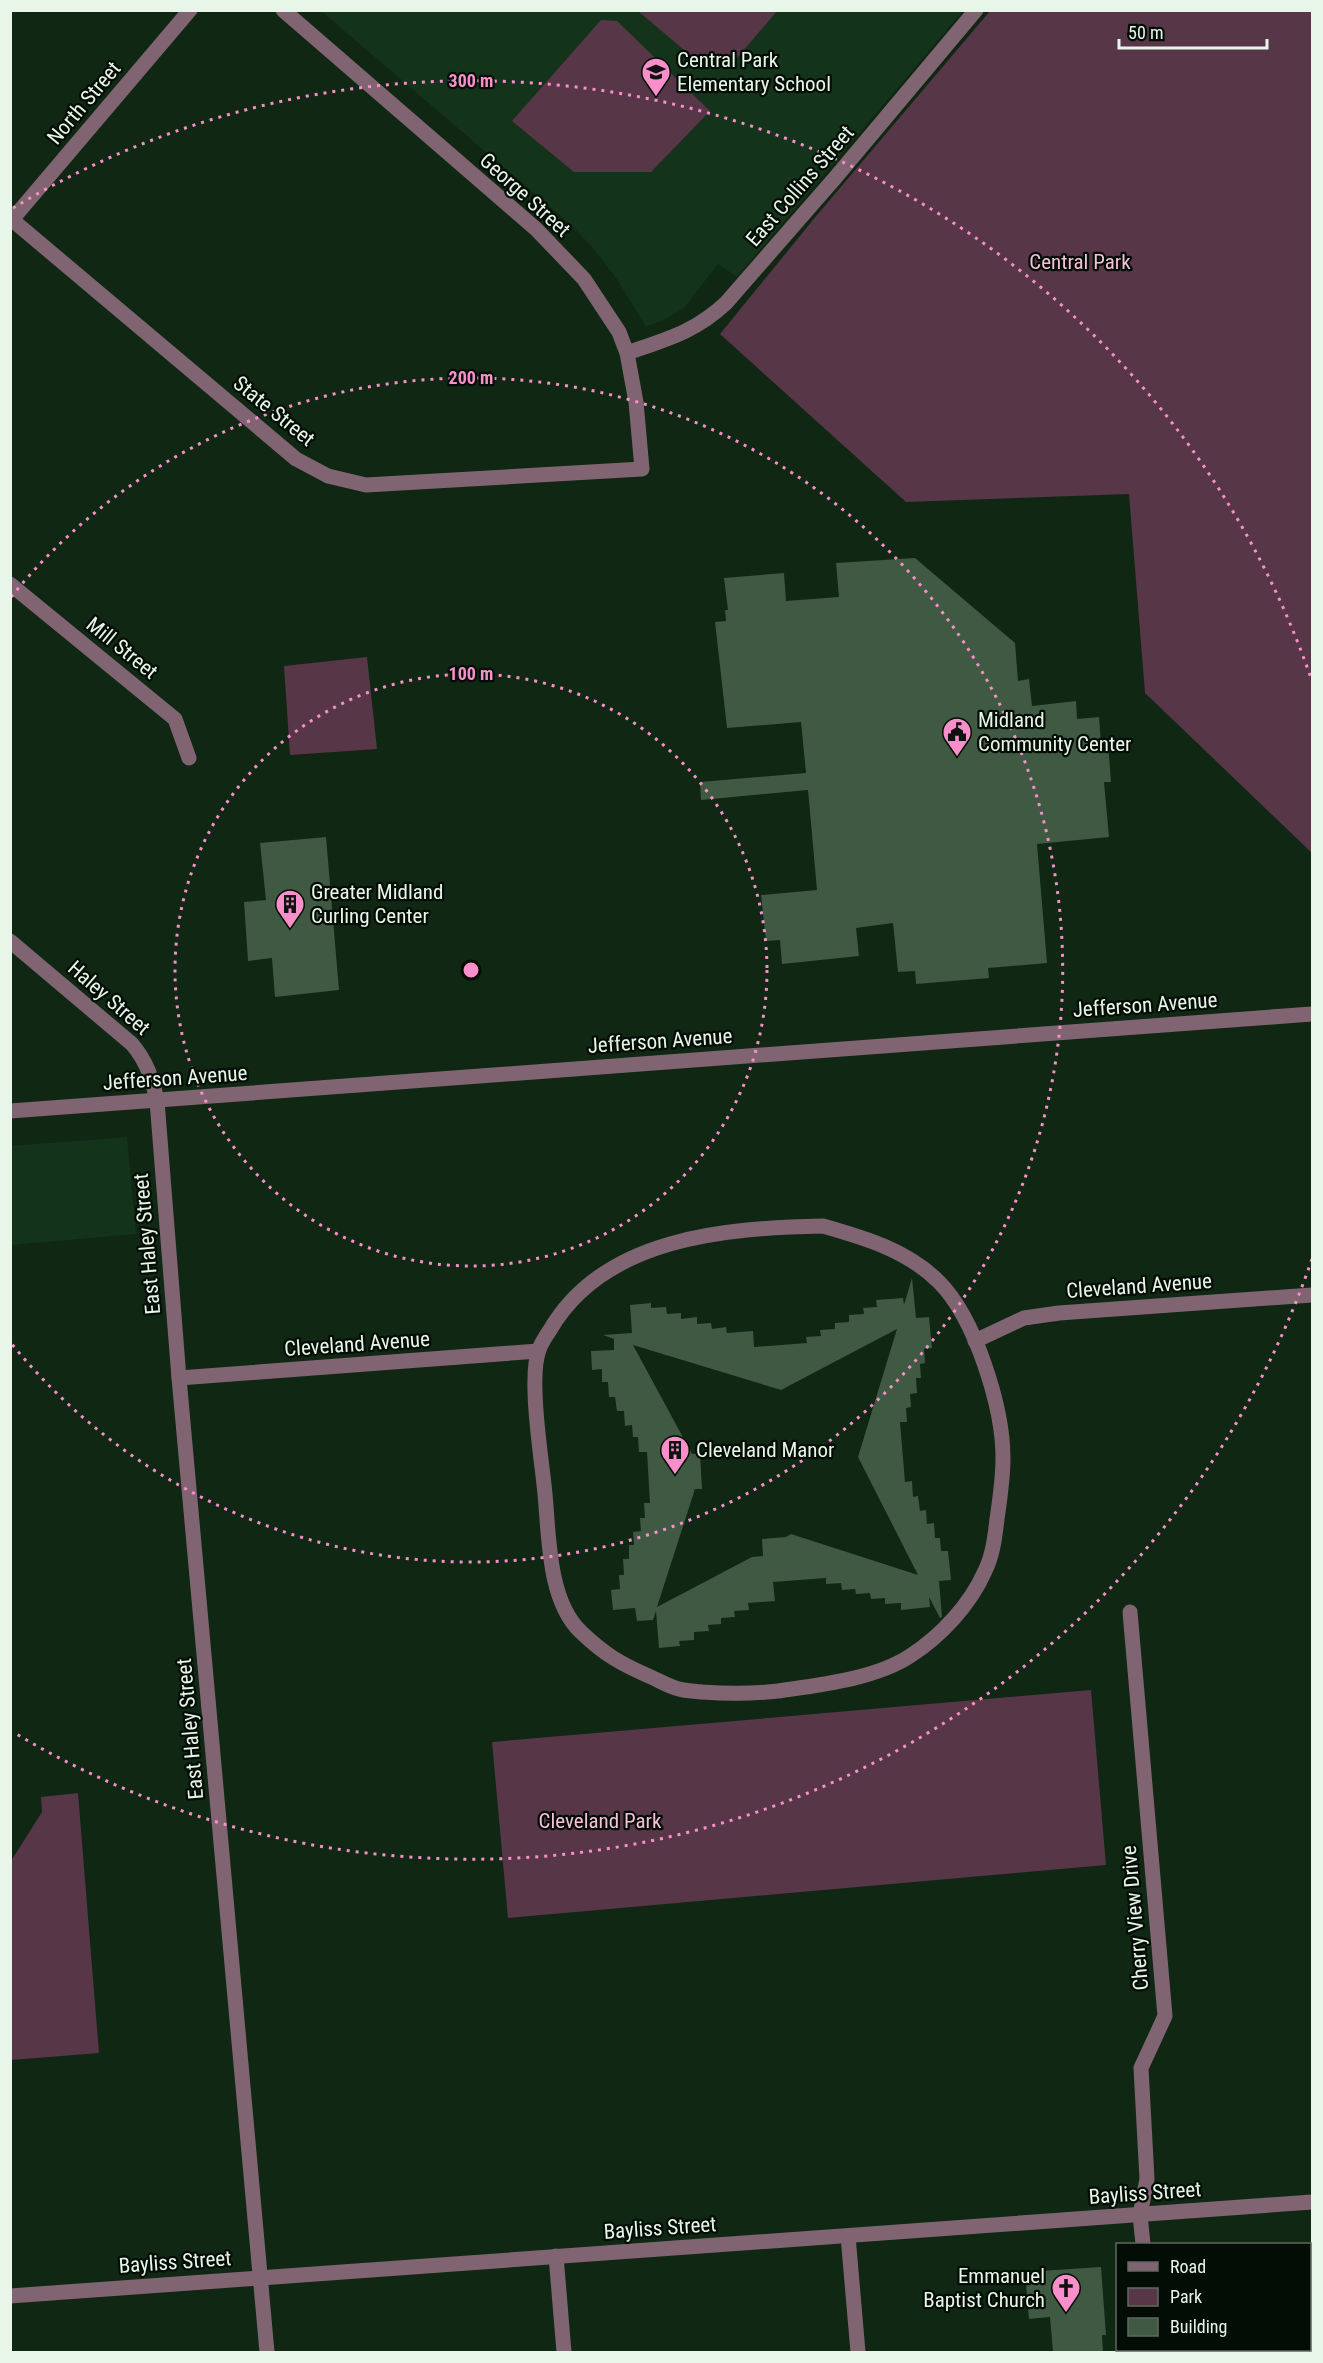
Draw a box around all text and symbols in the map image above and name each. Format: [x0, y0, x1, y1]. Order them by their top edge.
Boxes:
scale bar [1119, 12, 1268, 50]
text: 50 m [1128, 22, 1163, 43]
place label: Central Park Elementary School [677, 48, 831, 96]
school or university icon: Central Park Elementary School [640, 56, 672, 98]
street label: North Street [42, 57, 126, 149]
text: 300 m [449, 70, 493, 91]
street label: East Collins Street [741, 121, 859, 251]
street label: George Street [475, 148, 575, 242]
park label: Central Park [1029, 250, 1131, 274]
text: 200 m [449, 367, 493, 388]
street label: State Street [229, 371, 319, 451]
street label: Mill Street [82, 612, 162, 684]
text: 100 m [449, 663, 493, 684]
place label: Midland Community Center [978, 708, 1131, 756]
public building icon: Midland Community Center [941, 716, 973, 758]
place label: Greater Midland Curling Center [311, 880, 443, 928]
building icon: Greater Midland Curling Center [274, 888, 306, 930]
street label: Haley Street [63, 956, 155, 1040]
centre of rings [461, 960, 481, 980]
street label: Jefferson Avenue [1072, 988, 1218, 1022]
street label: Jefferson Avenue [587, 1024, 733, 1058]
street label: Jefferson Avenue [102, 1061, 248, 1095]
street label: East Haley Street [129, 1172, 165, 1316]
street label: Cleveland Avenue [1065, 1269, 1213, 1303]
street label: Cleveland Avenue [283, 1327, 431, 1361]
building icon: Cleveland Manor [659, 1434, 691, 1476]
place label: Cleveland Manor [696, 1438, 834, 1462]
street label: East Haley Street [172, 1657, 208, 1801]
park label: Cleveland Park [539, 1809, 662, 1833]
street label: Cherry View Drive [1117, 1844, 1153, 1991]
street label: Bayliss Street [1088, 2177, 1202, 2209]
street label: Bayliss Street [603, 2212, 717, 2244]
legend [1116, 2243, 1311, 2351]
street label: Bayliss Street [118, 2246, 232, 2278]
text: Road [1170, 2256, 1206, 2277]
place label: Emmanuel Baptist Church [923, 2264, 1045, 2312]
church icon: Emmanuel Baptist Church [1050, 2272, 1082, 2314]
text: Park [1170, 2286, 1202, 2307]
text: Building [1170, 2316, 1227, 2337]

